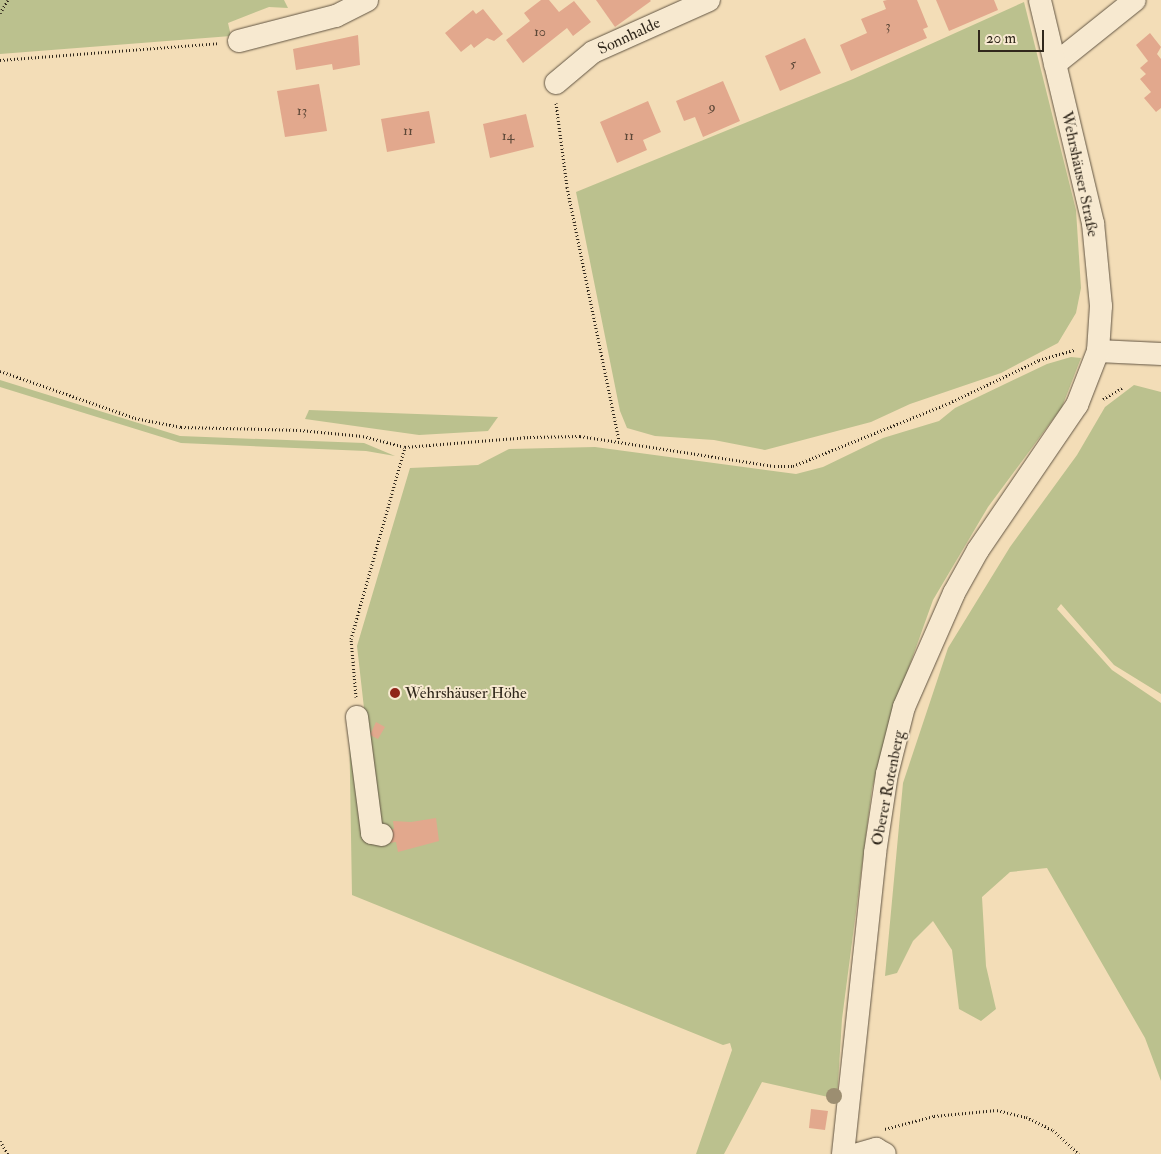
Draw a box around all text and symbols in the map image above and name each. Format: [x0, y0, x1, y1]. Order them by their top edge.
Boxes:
street label: Sonnhalde [595, 13, 663, 59]
house number: 3 [885, 18, 891, 34]
scale bar [981, 20, 1047, 52]
house number: 10 [534, 24, 546, 40]
text: 20 m [986, 29, 1016, 48]
house number: 5 [790, 56, 796, 72]
house number: 9 [708, 99, 716, 115]
house number: 13 [297, 103, 307, 119]
street label: Wehrshäuser Straße [1057, 109, 1103, 239]
house number: 11 [403, 123, 413, 139]
house number: 14 [502, 128, 514, 144]
house number: 11 [624, 128, 634, 144]
place label: Wehrshäuser Höhe [405, 683, 527, 703]
marker: Wehrshäuser Höhe [389, 687, 401, 699]
street label: Oberer Rotenberg [867, 729, 909, 847]

